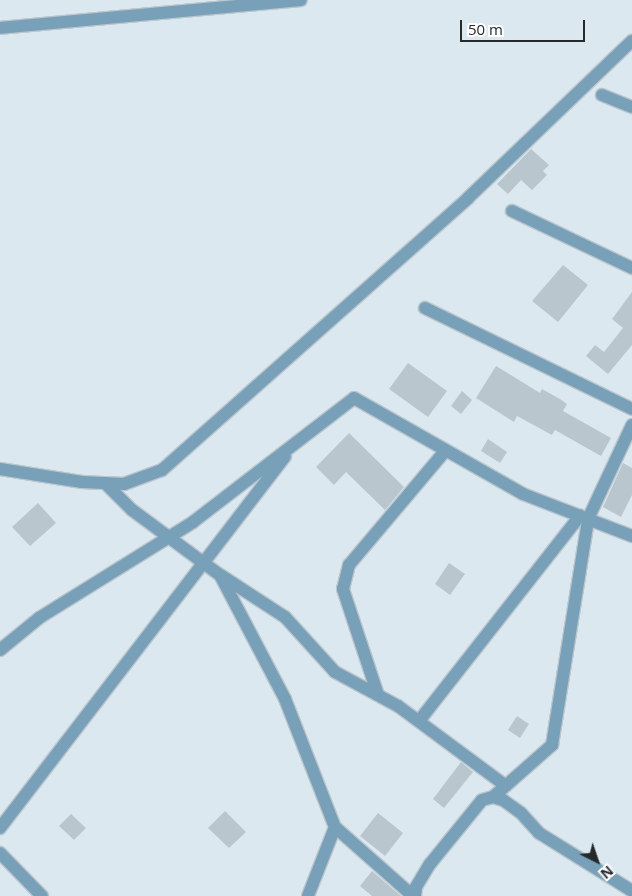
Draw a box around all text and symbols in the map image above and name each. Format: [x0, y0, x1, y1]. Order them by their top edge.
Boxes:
scale bar [462, 10, 587, 42]
text: 50 m [468, 19, 503, 39]
north arrow [572, 836, 622, 886]
text: N [597, 862, 618, 884]

